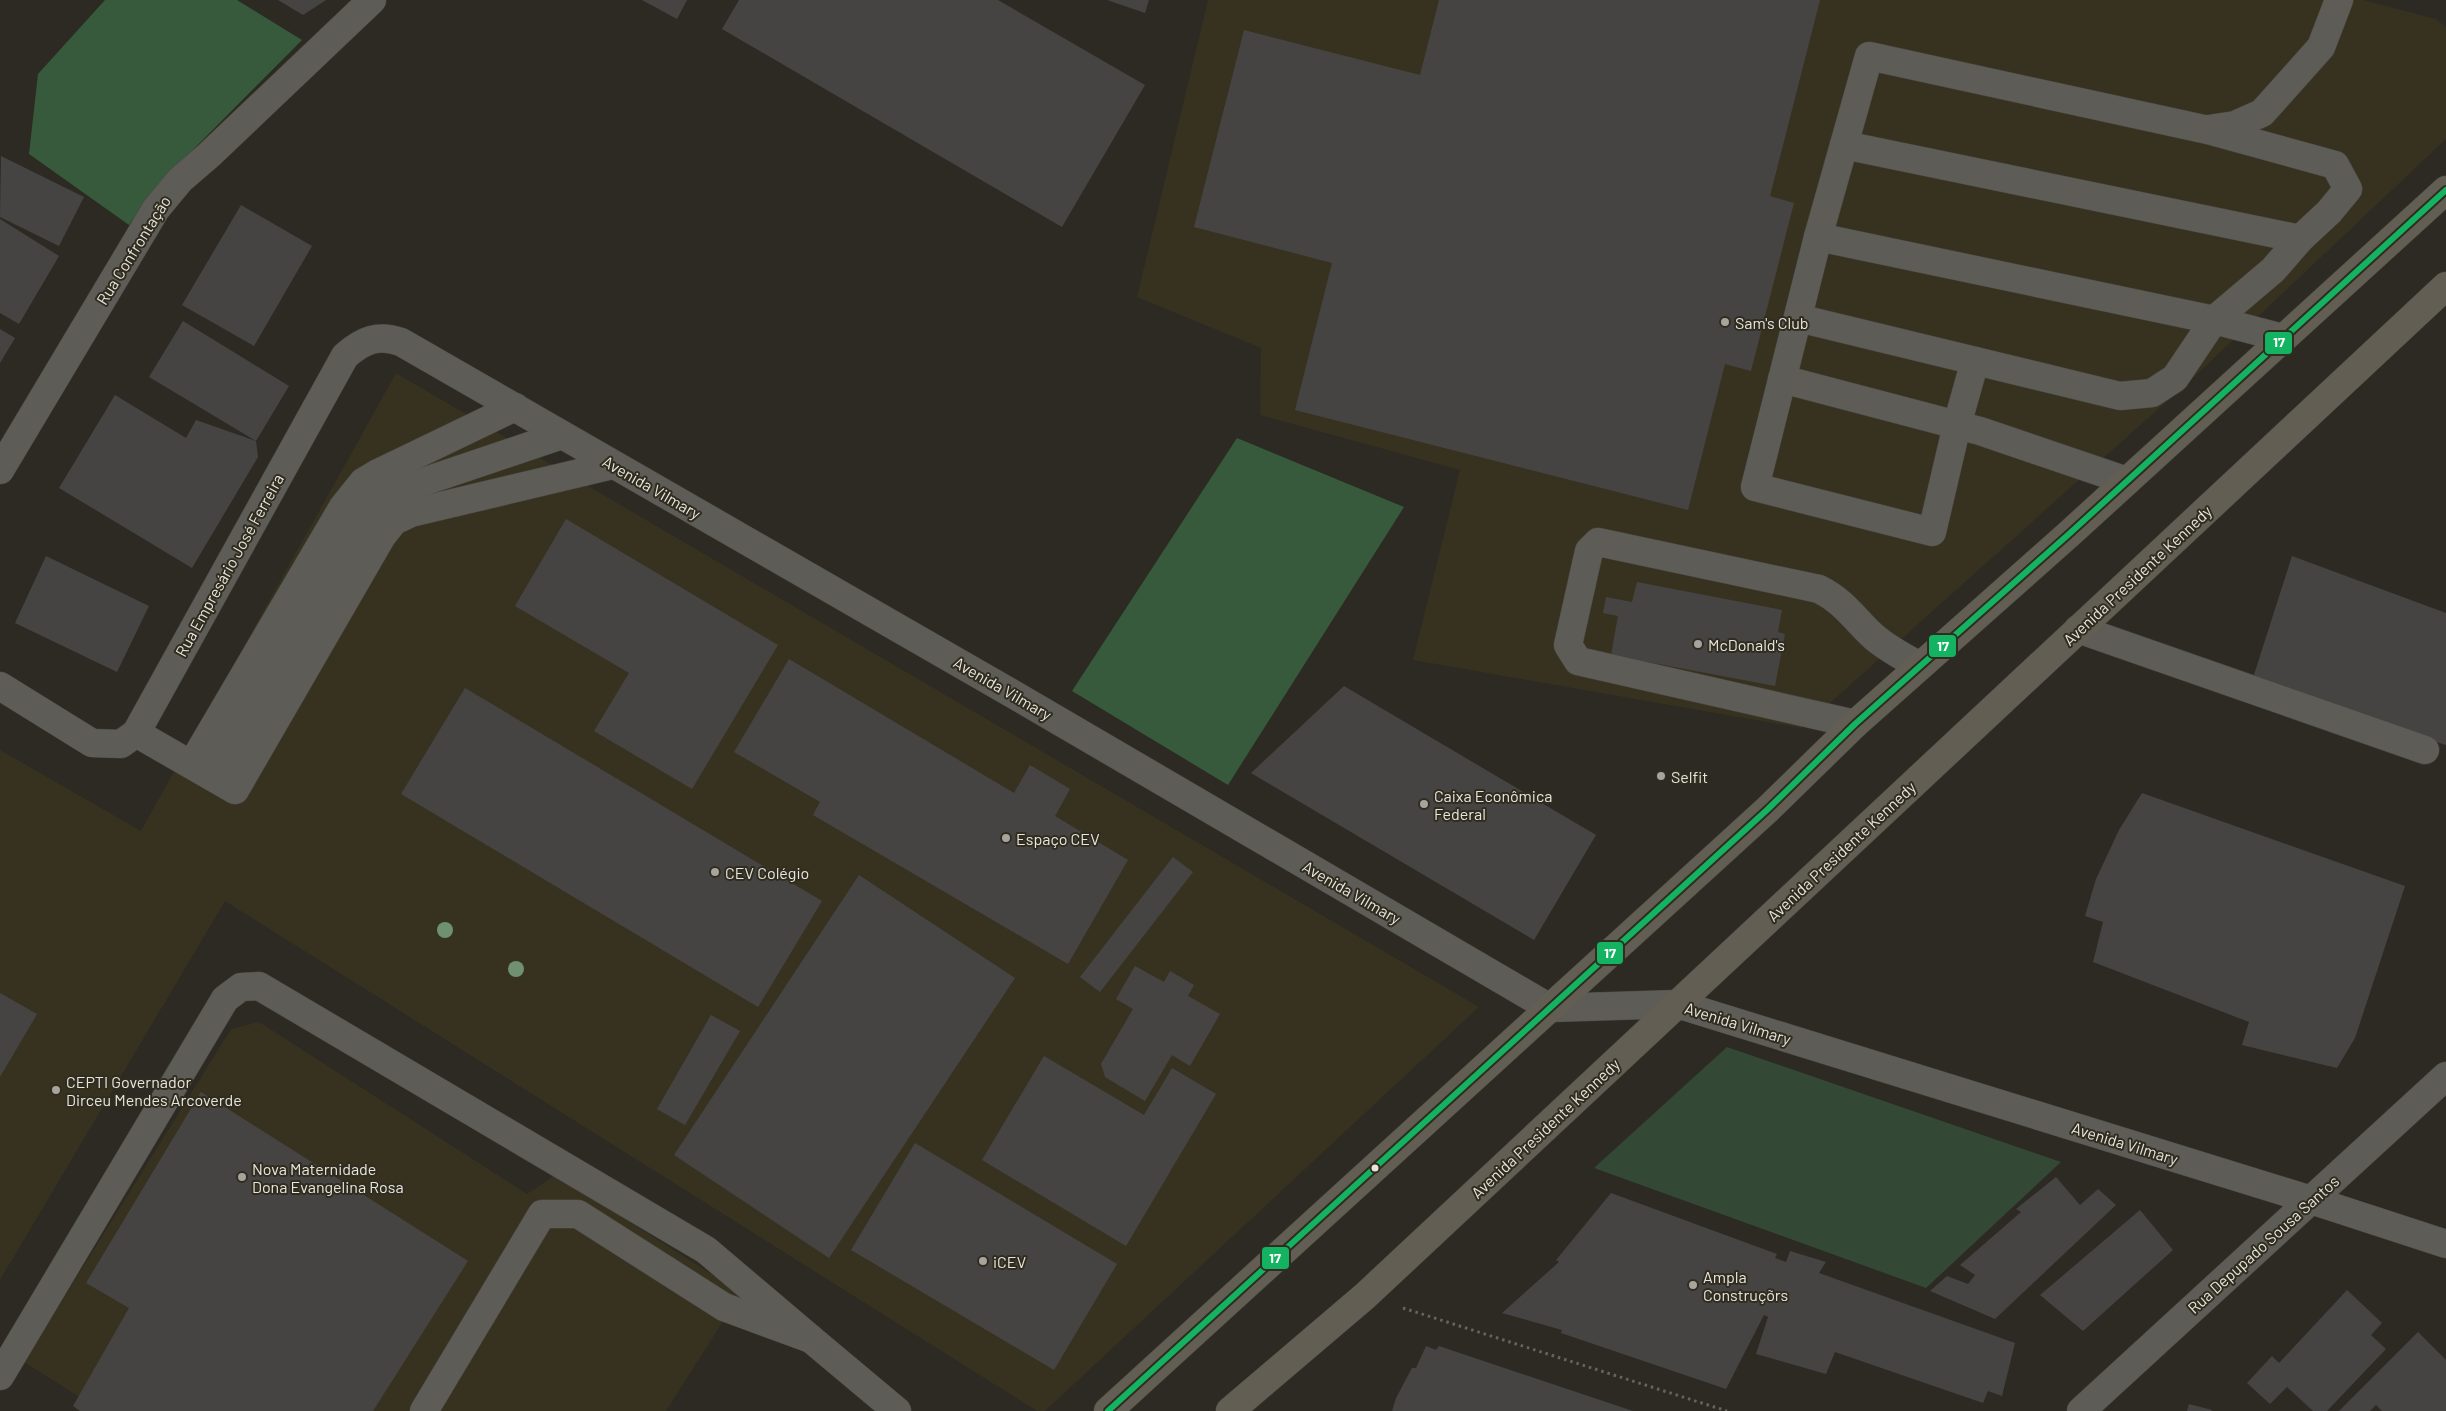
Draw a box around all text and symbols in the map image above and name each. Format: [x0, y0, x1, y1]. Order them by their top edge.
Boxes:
street label: Rua Confrontação [92, 192, 174, 308]
place label: Sam's Club [1735, 313, 1809, 332]
marker: Sam's Club [1719, 316, 1731, 328]
line badge: 17 [2264, 331, 2293, 355]
text: 17 [2273, 333, 2285, 350]
street label: Avenida Vilmary [600, 451, 705, 523]
street label: Rua Empresário José Ferreira [171, 470, 287, 660]
street label: Avenida Presidente Kennedy [2059, 501, 2216, 649]
line badge: 17 [1928, 634, 1957, 658]
place label: McDonald's [1708, 635, 1785, 654]
text: 17 [1937, 637, 1949, 654]
marker: McDonald's [1692, 638, 1704, 650]
street label: Avenida Vilmary [951, 652, 1056, 724]
place label: Selfit [1671, 767, 1708, 786]
marker: Selfit [1655, 770, 1667, 782]
street label: Avenida Presidente Kennedy [1763, 777, 1920, 925]
place label: Caixa Econômica Federal [1434, 786, 1552, 823]
marker: Caixa Econômica Federal [1418, 798, 1430, 810]
place label: Espaço CEV [1016, 829, 1100, 848]
marker: Espaço CEV [1000, 832, 1012, 844]
street label: Avenida Vilmary [1300, 856, 1405, 928]
place label: CEV Colégio [725, 863, 809, 882]
marker: CEV Colégio [709, 866, 721, 878]
line badge: 17 [1596, 941, 1624, 965]
text: 17 [1604, 944, 1616, 961]
street label: Avenida Vilmary [1683, 998, 1794, 1048]
street label: Avenida Presidente Kennedy [1467, 1054, 1624, 1202]
place label: CEPTI Governador Dirceu Mendes Arcoverde [66, 1072, 242, 1109]
marker: CEPTI Governador Dirceu Mendes Arcoverde [50, 1084, 62, 1096]
street label: Avenida Vilmary [2070, 1118, 2181, 1168]
place label: Nova Maternidade Dona Evangelina Rosa [252, 1159, 404, 1196]
unlabelled marker [1370, 1163, 1380, 1173]
marker: Nova Maternidade Dona Evangelina Rosa [236, 1171, 248, 1183]
street label: Rua Depupado Sousa Santos [2183, 1171, 2343, 1317]
line badge: 17 [1261, 1246, 1290, 1270]
text: 17 [1269, 1249, 1281, 1266]
place label: iCEV [993, 1252, 1026, 1271]
marker: iCEV [977, 1255, 989, 1267]
place label: Ampla Construçõrs [1703, 1267, 1788, 1304]
marker: Ampla Construçõrs [1687, 1279, 1699, 1291]

